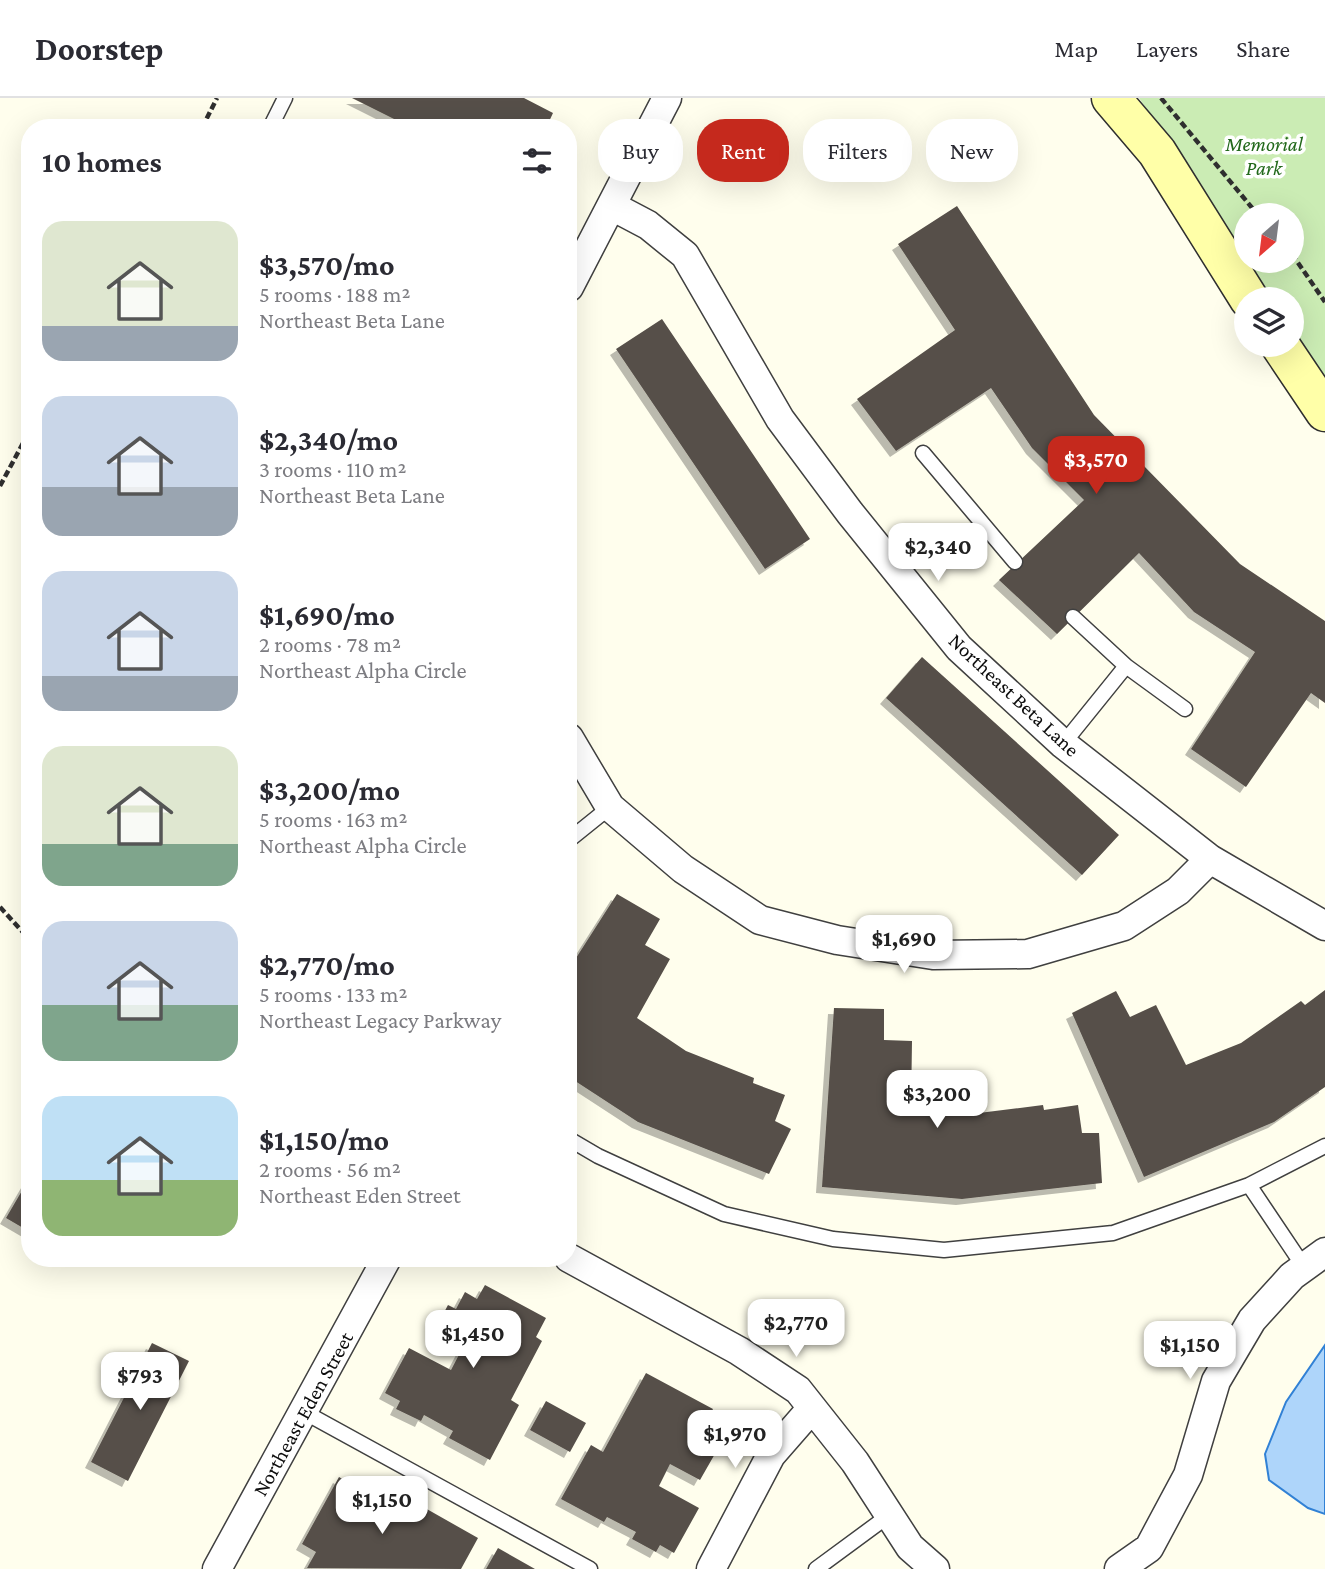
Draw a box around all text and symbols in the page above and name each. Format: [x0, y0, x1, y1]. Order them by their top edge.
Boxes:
text: Doorstep [35, 30, 163, 67]
text: Map [1054, 35, 1098, 62]
text: Layers [1136, 35, 1198, 62]
text: Share [1236, 35, 1290, 62]
chip: Buy [598, 119, 683, 182]
chip: Rent [697, 119, 789, 182]
chip: Filters [803, 119, 912, 182]
chip: New [926, 119, 1018, 182]
park label: Memorial Park [1224, 132, 1304, 180]
icon: filters [518, 142, 556, 180]
text: 10 homes [42, 145, 162, 178]
north arrow [1234, 203, 1304, 273]
map controls [1234, 203, 1304, 357]
text: $3,570/mo [259, 248, 395, 281]
icon: home [98, 249, 182, 333]
text: 5 rooms · 188 m² [259, 281, 411, 307]
button: layers [1234, 287, 1304, 357]
text: Northeast Beta Lane [259, 307, 445, 333]
text: $2,340/mo [259, 423, 398, 456]
icon: home [98, 424, 182, 508]
pin: $3,570 [1039, 436, 1153, 496]
text: $3,570 [1064, 446, 1128, 472]
text: 3 rooms · 110 m² [259, 456, 406, 482]
text: Northeast Beta Lane [259, 482, 445, 508]
pin: $2,340 [881, 524, 995, 583]
text: $2,340 [904, 533, 972, 559]
text: $1,690/mo [259, 598, 395, 631]
icon: home [98, 599, 182, 683]
street label: Northeast Beta Lane [944, 628, 1084, 762]
text: 2 rooms · 78 m² [259, 631, 401, 657]
text: Northeast Alpha Circle [259, 657, 467, 683]
text: $3,200/mo [259, 773, 400, 806]
icon: home [98, 774, 182, 858]
text: 5 rooms · 163 m² [259, 806, 408, 832]
text: Northeast Alpha Circle [259, 832, 467, 858]
pin: $1,690 [847, 916, 961, 975]
text: $1,690 [872, 925, 936, 951]
text: $2,770/mo [259, 948, 395, 981]
icon: home [98, 949, 182, 1033]
text: 5 rooms · 133 m² [259, 981, 407, 1007]
text: Northeast Legacy Parkway [259, 1007, 501, 1033]
pin: $3,200 [880, 1070, 994, 1130]
text: $3,200 [903, 1080, 971, 1106]
text: $1,150/mo [259, 1123, 389, 1156]
icon: home [98, 1124, 182, 1208]
text: 2 rooms · 56 m² [259, 1156, 401, 1182]
text: Northeast Eden Street [259, 1182, 461, 1208]
pin: $2,770 [739, 1300, 853, 1359]
text: $2,770 [764, 1309, 828, 1335]
pin: $1,450 [416, 1310, 530, 1370]
text: $1,450 [441, 1320, 505, 1346]
pin: $1,150 [1133, 1322, 1247, 1381]
street label: Northeast Eden Street [248, 1327, 359, 1500]
text: $1,150 [1160, 1331, 1220, 1357]
pin: $793 [99, 1352, 181, 1412]
text: $793 [117, 1362, 163, 1388]
pin: $1,970 [678, 1410, 792, 1470]
text: $1,970 [703, 1420, 767, 1446]
pin: $1,150 [325, 1476, 439, 1536]
text: $1,150 [352, 1486, 412, 1512]

